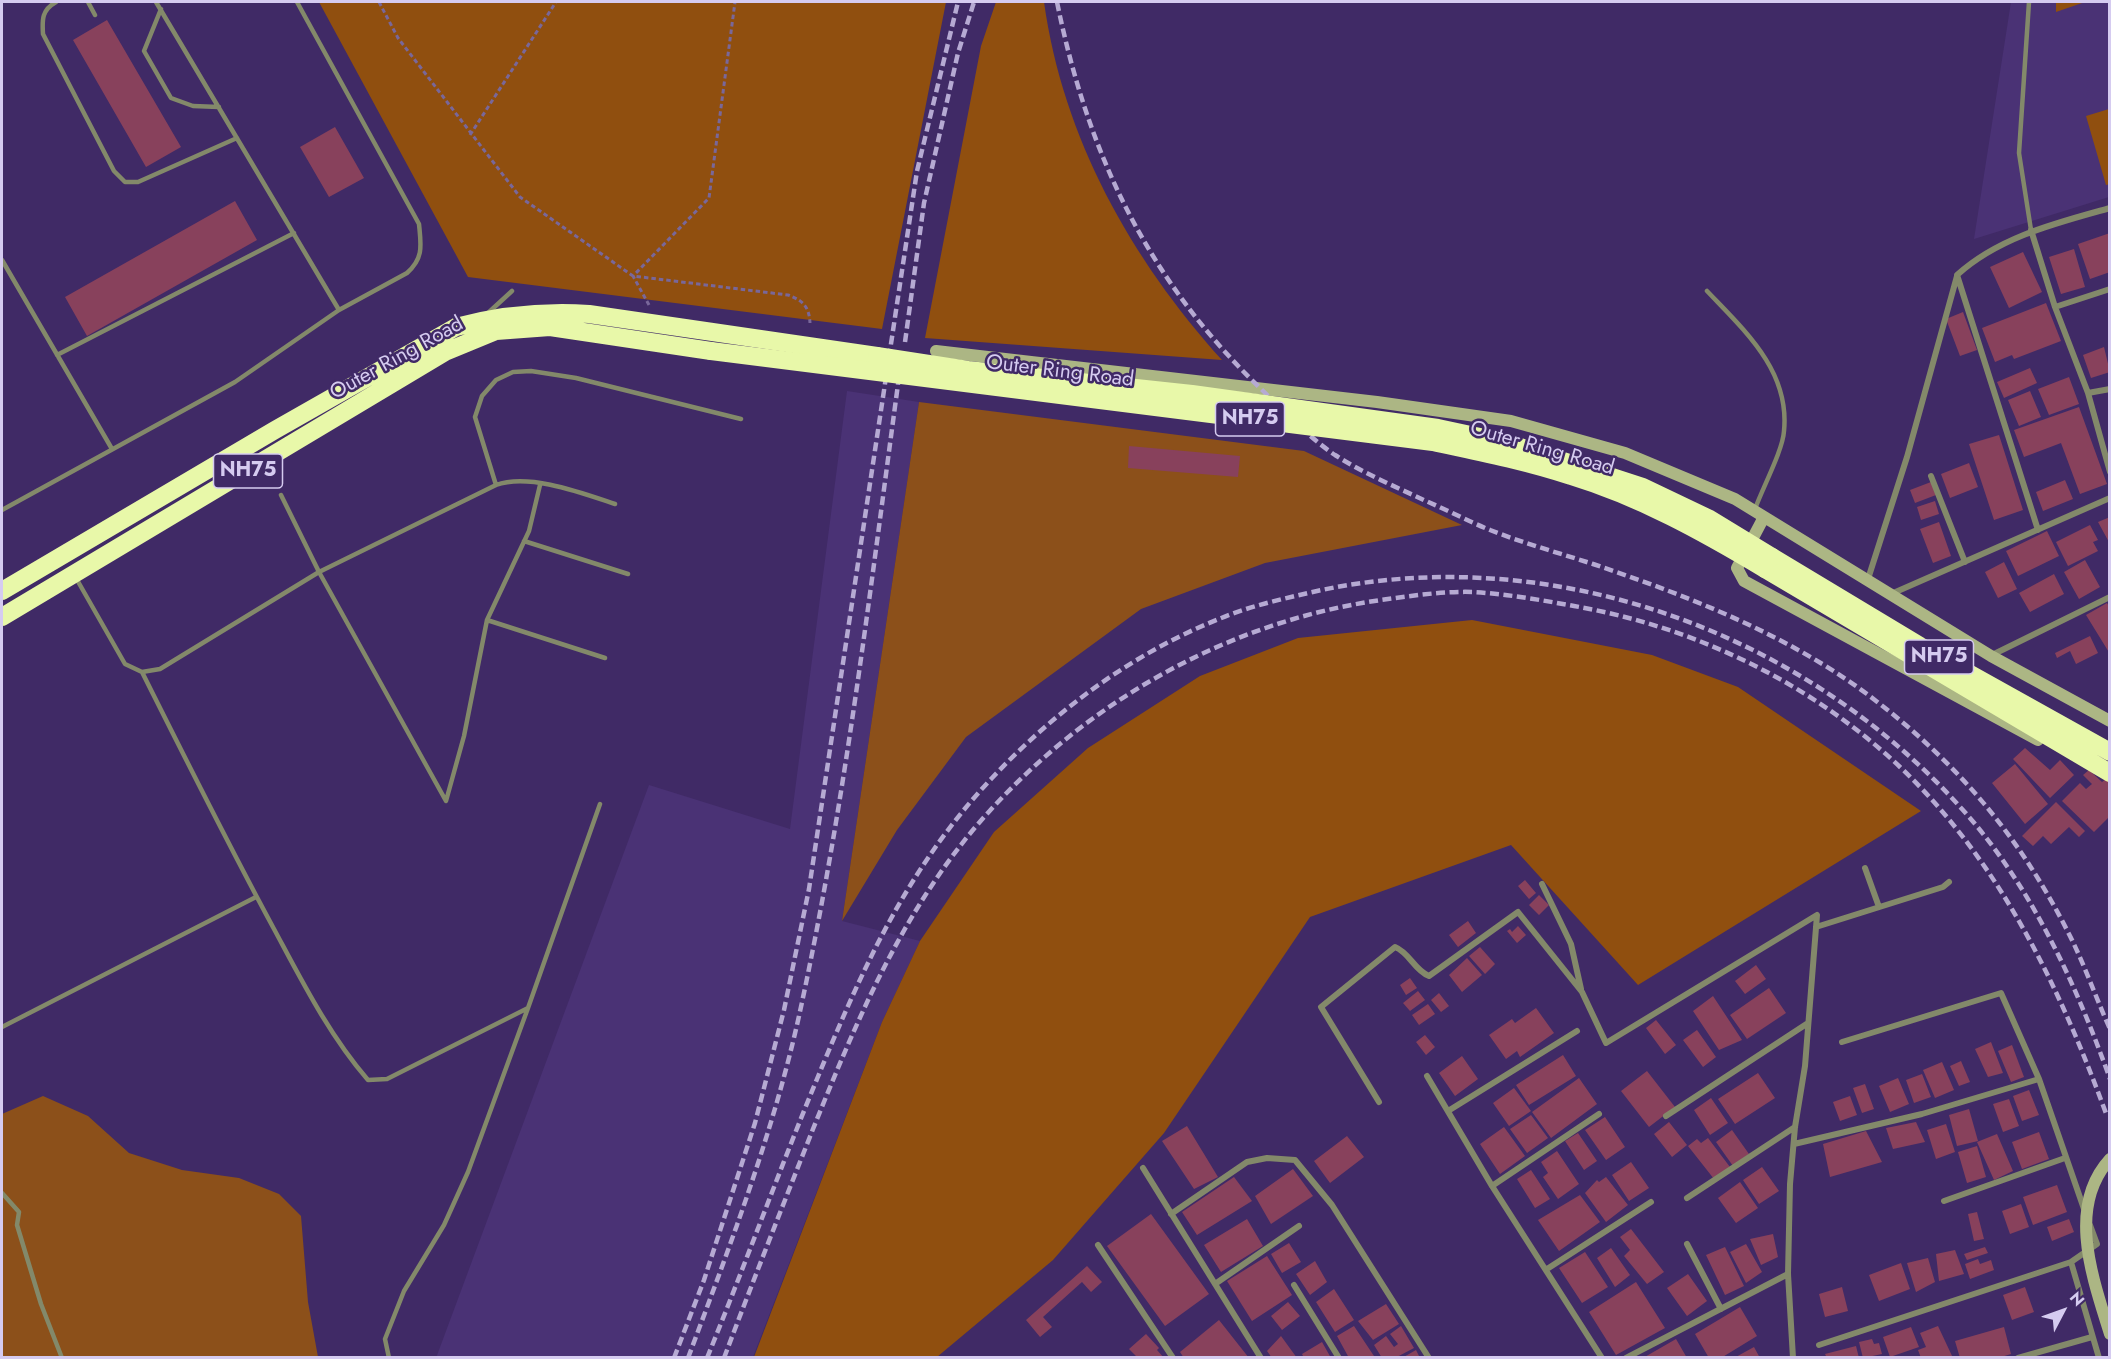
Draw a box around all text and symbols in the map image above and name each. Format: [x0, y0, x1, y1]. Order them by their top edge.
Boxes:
street label: Outer Ring Road [326, 312, 468, 406]
street label: Outer Ring Road [985, 350, 1135, 394]
road number: NH75 [1216, 402, 1284, 436]
street label: Outer Ring Road [1467, 416, 1617, 482]
road number: NH75 [214, 454, 282, 488]
road number: NH75 [1904, 640, 1974, 674]
north arrow [2033, 1281, 2093, 1341]
text: N [2064, 1287, 2090, 1311]

